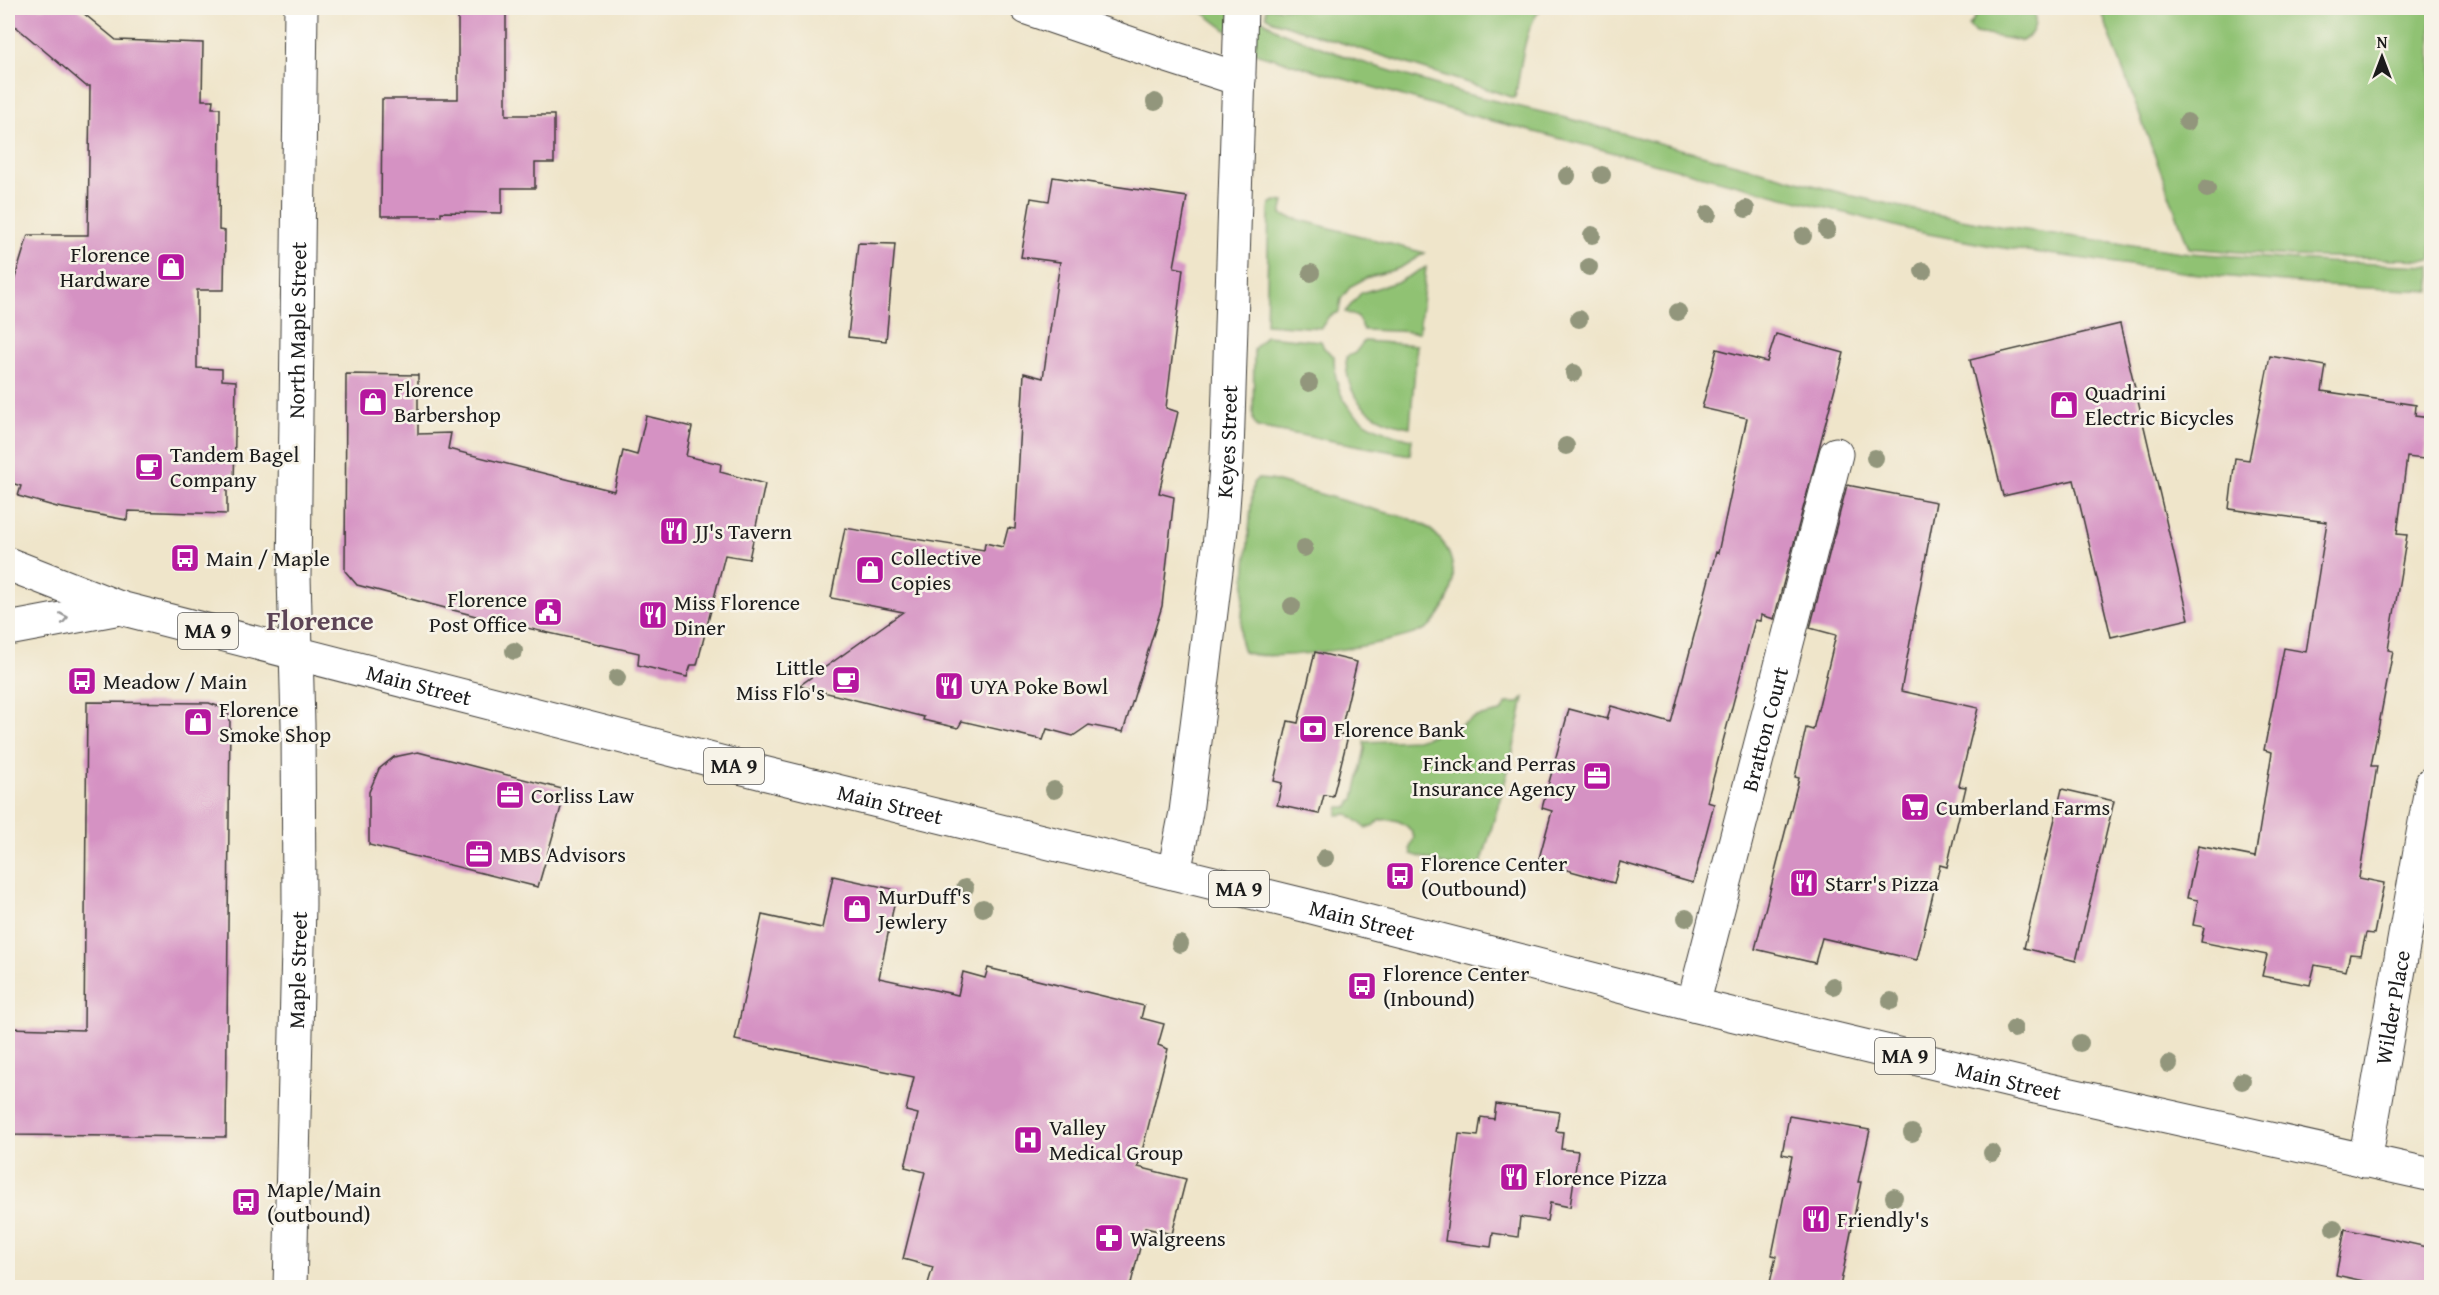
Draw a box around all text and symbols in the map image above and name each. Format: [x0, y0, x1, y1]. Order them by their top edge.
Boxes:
north arrow [2352, 27, 2412, 87]
text: N [2377, 30, 2388, 54]
place label: Florence Hardware [60, 238, 150, 295]
street label: North Maple Street [280, 241, 314, 419]
shop icon: Florence Hardware [155, 251, 187, 283]
place label: Florence Barbershop [394, 373, 501, 430]
place label: Quadrini Electric Bicycles [2085, 376, 2234, 433]
street label: Keyes Street [1208, 384, 1245, 499]
shop icon: Florence Barbershop [357, 386, 389, 418]
shop icon: Quadrini Electric Bicycles [2048, 389, 2080, 421]
place label: Tandem Bagel Company [170, 438, 299, 495]
cafe icon: Tandem Bagel Company [133, 451, 165, 483]
restaurant icon: JJ's Tavern [658, 515, 690, 547]
place label: JJ's Tavern [692, 515, 792, 547]
place label: Collective Copies [891, 541, 981, 598]
bus stop icon: Main / Maple [169, 542, 201, 574]
place label: Main / Maple [206, 542, 330, 574]
shop icon: Collective Copies [854, 554, 886, 586]
place label: Florence Post Office [429, 583, 527, 640]
place label: Miss Florence Diner [674, 586, 800, 643]
public building icon: Florence Post Office [532, 596, 564, 628]
district label: Florence [266, 599, 374, 640]
restaurant icon: Miss Florence Diner [637, 599, 669, 631]
one-way arrow [59, 612, 69, 625]
road number: MA 9 [178, 613, 238, 649]
place label: Little Miss Flo's [736, 651, 825, 708]
street label: Main Street [363, 656, 475, 714]
street label: Bratton Court [1733, 663, 1796, 795]
cafe icon: Little Miss Flo's [830, 664, 862, 696]
bus stop icon: Meadow / Main [66, 665, 98, 697]
place label: Meadow / Main [103, 665, 248, 697]
restaurant icon: UYA Poke Bowl [933, 670, 965, 702]
place label: UYA Poke Bowl [970, 670, 1108, 702]
place label: Florence Smoke Shop [219, 693, 331, 750]
shop icon: Florence Smoke Shop [182, 706, 214, 738]
bank icon: Florence Bank [1297, 713, 1329, 745]
place label: Florence Bank [1334, 713, 1466, 745]
place label: Finck and Perras Insurance Agency [1412, 747, 1576, 804]
road number: MA 9 [704, 748, 764, 784]
office icon: Finck and Perras Insurance Agency [1581, 760, 1613, 792]
street label: Main Street [834, 776, 946, 832]
office icon: Corliss Law [494, 779, 526, 811]
place label: Corliss Law [531, 779, 635, 811]
supermarket icon: Cumberland Farms [1899, 791, 1931, 823]
place label: Cumberland Farms [1936, 791, 2110, 823]
office icon: MBS Advisors [463, 838, 495, 870]
place label: MBS Advisors [500, 838, 626, 870]
place label: Florence Center (Outbound) [1421, 847, 1567, 904]
bus stop icon: Florence Center (Outbound) [1384, 860, 1416, 892]
restaurant icon: Starr's Pizza [1788, 867, 1820, 899]
place label: Starr's Pizza [1825, 867, 1940, 899]
road number: MA 9 [1209, 871, 1269, 907]
place label: MurDuff's Jewlery [875, 880, 971, 937]
street label: Main Street [1306, 891, 1418, 949]
shop icon: MurDuff's Jewlery [841, 893, 873, 925]
street label: Maple Street [280, 911, 315, 1029]
street label: Wilder Place [2366, 948, 2418, 1067]
place label: Florence Center (Inbound) [1383, 957, 1529, 1014]
bus stop icon: Florence Center (Inbound) [1346, 970, 1378, 1002]
road number: MA 9 [1875, 1038, 1935, 1074]
street label: Main Street [1952, 1052, 2064, 1108]
place label: Valley Medical Group [1049, 1111, 1183, 1168]
hospital icon: Valley Medical Group [1012, 1124, 1044, 1156]
restaurant icon: Florence Pizza [1498, 1161, 1530, 1193]
place label: Florence Pizza [1535, 1161, 1668, 1193]
place label: Maple/Main (outbound) [267, 1173, 382, 1230]
bus stop icon: Maple/Main (outbound) [230, 1186, 262, 1218]
restaurant icon: Friendly's [1800, 1203, 1832, 1235]
place label: Friendly's [1837, 1203, 1929, 1235]
pharmacy icon: Walgreens [1093, 1222, 1125, 1254]
place label: Walgreens [1130, 1222, 1226, 1254]

